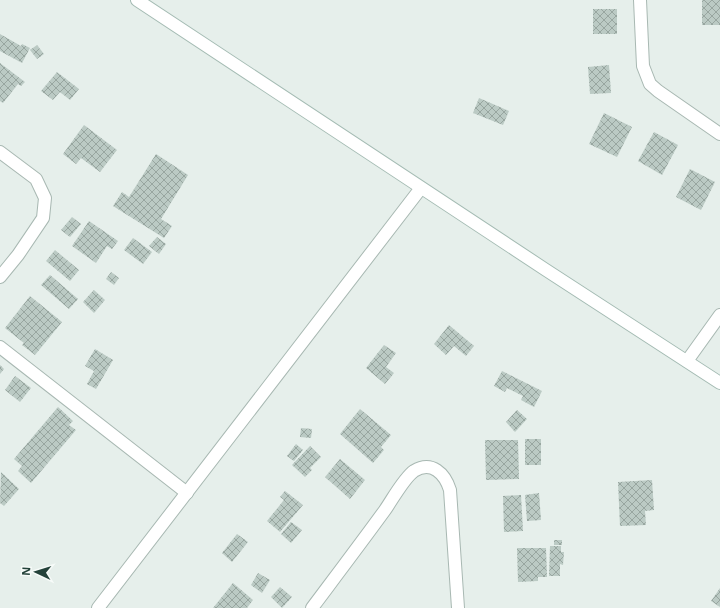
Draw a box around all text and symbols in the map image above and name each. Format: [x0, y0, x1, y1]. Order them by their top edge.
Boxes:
north arrow [16, 552, 56, 592]
text: N [18, 566, 33, 576]

